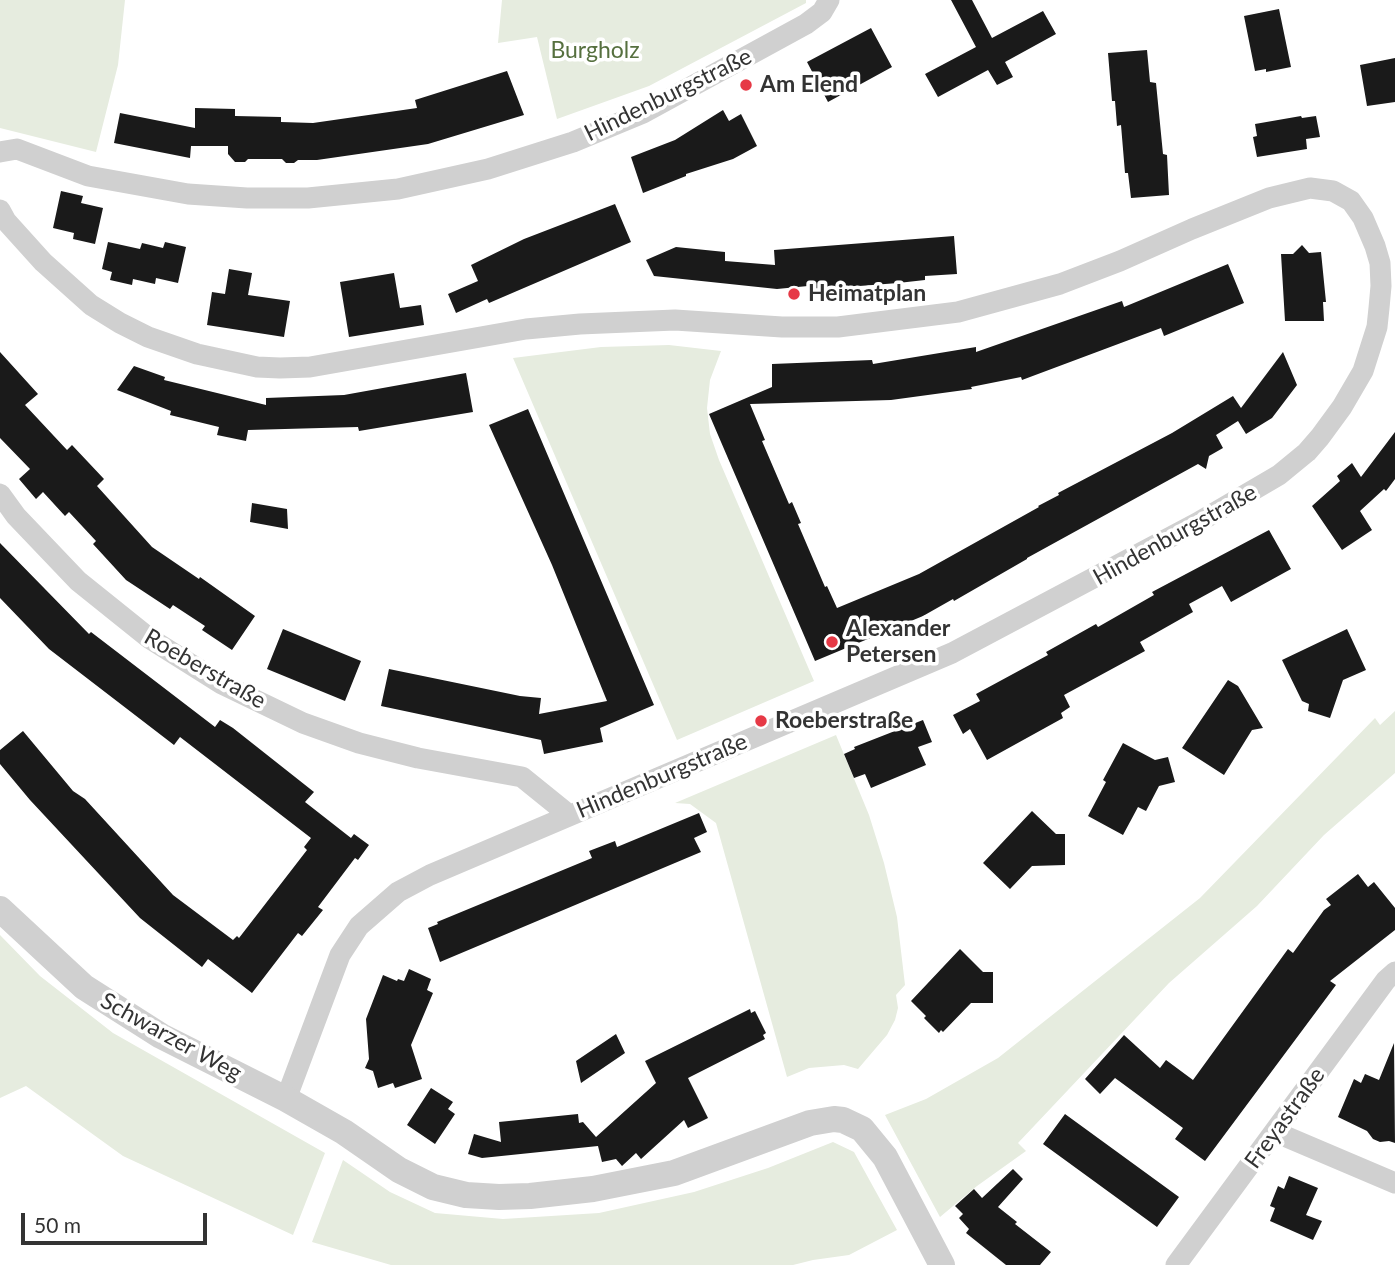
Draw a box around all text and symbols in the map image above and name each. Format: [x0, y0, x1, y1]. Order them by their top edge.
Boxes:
park label: Burgholz [550, 37, 640, 65]
street label: Hindenburgstraße [580, 43, 756, 147]
place label: Am Elend [760, 71, 858, 99]
marker: Am Elend [738, 77, 754, 93]
place label: Heimatplan [808, 280, 926, 308]
marker: Heimatplan [786, 286, 802, 302]
street label: Hindenburgstraße [1088, 479, 1262, 591]
place label: Alexander Petersen [846, 615, 950, 669]
street label: Roeberstraße [139, 623, 271, 715]
marker: Alexander Petersen [824, 634, 840, 650]
place label: Roeberstraße [775, 707, 913, 735]
marker: Roeberstraße [753, 713, 769, 729]
street label: Hindenburgstraße [573, 728, 751, 824]
street label: Schwarzer Weg [96, 987, 246, 1087]
street label: Freyastraße [1239, 1062, 1331, 1174]
scale bar [24, 1198, 210, 1242]
text: 50 m [34, 1212, 81, 1237]

